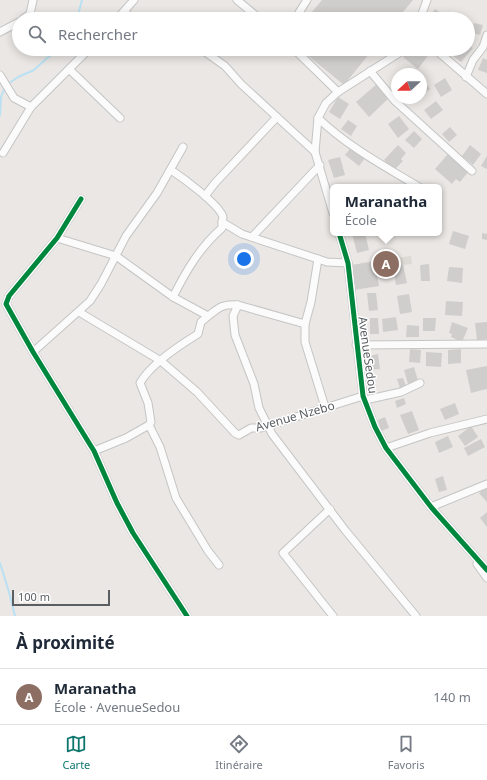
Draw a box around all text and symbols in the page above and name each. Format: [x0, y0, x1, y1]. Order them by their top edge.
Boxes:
search box [12, 12, 475, 56]
icon: search [26, 23, 48, 45]
text: Rechercher [58, 24, 138, 44]
north arrow [391, 68, 427, 104]
popup [330, 184, 442, 236]
text: Maranatha [345, 191, 427, 211]
text: École [345, 211, 377, 229]
your location [234, 249, 254, 269]
pin: A [373, 249, 399, 279]
street label: AvenueSedou [354, 315, 382, 395]
street label: Avenue Nzebo [254, 397, 336, 435]
scale bar [12, 588, 110, 607]
text: 100 m [18, 589, 50, 604]
text: À proximité [16, 631, 115, 654]
text: Maranatha [54, 678, 137, 698]
text: A [25, 688, 34, 706]
text: 140 m [433, 688, 471, 706]
text: École · AvenueSedou [54, 698, 180, 716]
tab: Carte [62, 733, 90, 772]
tab: Itinéraire [215, 733, 263, 772]
tab: Favoris [388, 733, 424, 772]

